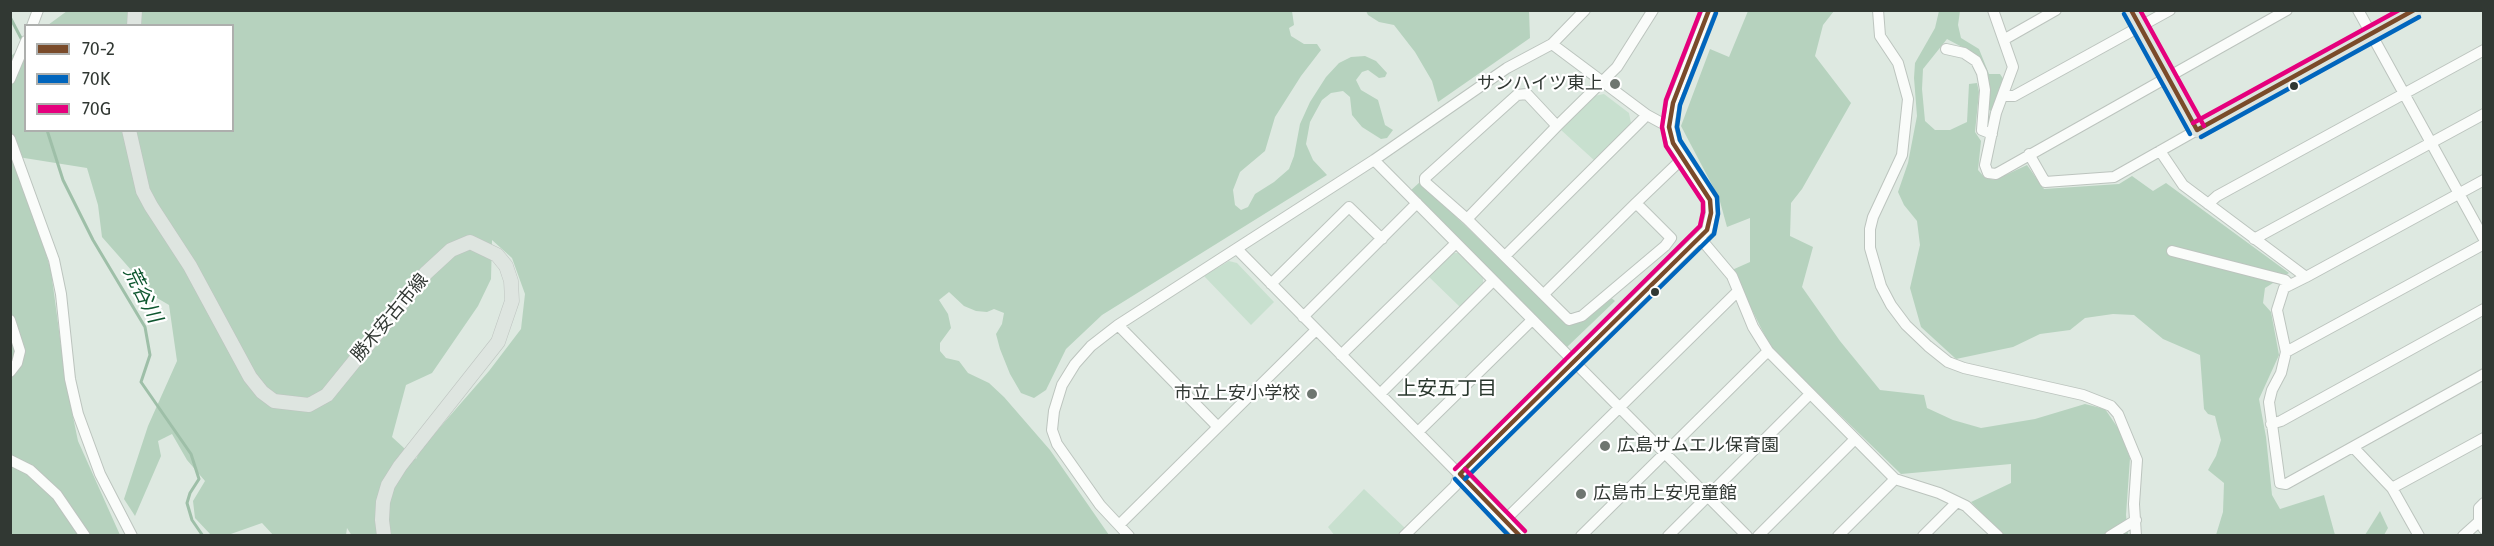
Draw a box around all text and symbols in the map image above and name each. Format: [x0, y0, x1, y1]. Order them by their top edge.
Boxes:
legend [24, 24, 234, 132]
text: 70-2 [82, 38, 115, 60]
text: 70K [82, 68, 110, 90]
place label: サンハイツ東上 [1477, 73, 1603, 95]
marker: サンハイツ東上 [1608, 77, 1622, 91]
unlabelled marker [2288, 80, 2300, 92]
text: 70G [82, 98, 111, 120]
water label: 荒谷川 [118, 263, 166, 327]
street label: 勝木安古市線 [347, 270, 433, 366]
unlabelled marker [1649, 286, 1661, 298]
district label: 上安五丁目 [1397, 377, 1497, 401]
place label: 市立上安小学校 [1174, 383, 1300, 405]
marker: 市立上安小学校 [1305, 387, 1319, 401]
place label: 広島サムエル保育園 [1617, 435, 1779, 457]
marker: 広島サムエル保育園 [1598, 439, 1612, 453]
place label: 広島市上安児童館 [1593, 483, 1737, 505]
marker: 広島市上安児童館 [1574, 487, 1588, 501]

